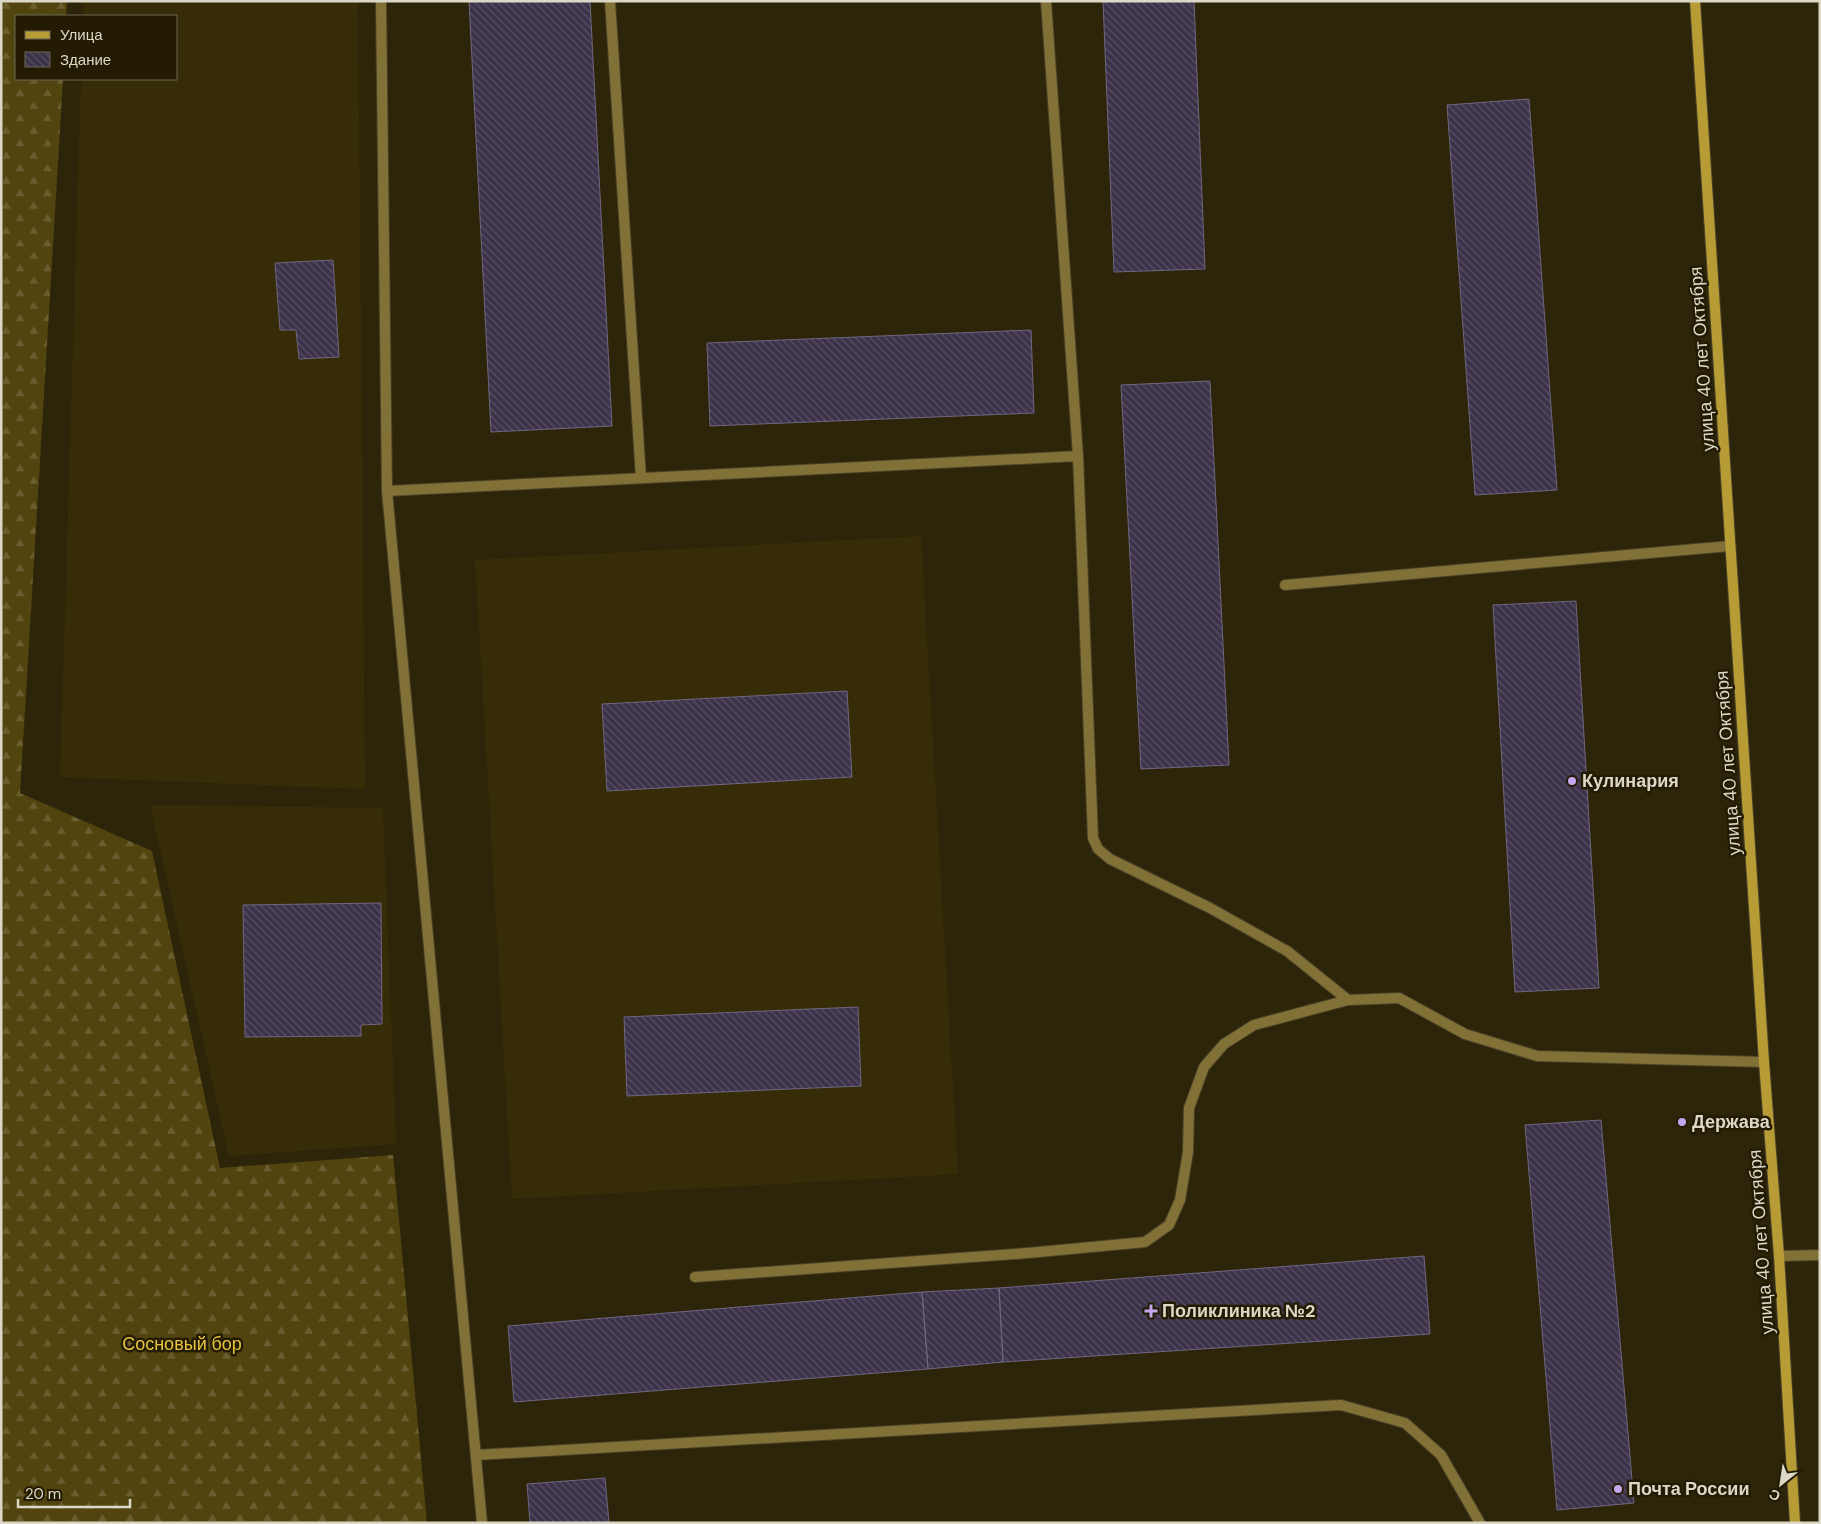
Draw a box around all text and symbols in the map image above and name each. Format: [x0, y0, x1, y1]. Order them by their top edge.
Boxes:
legend [15, 15, 178, 80]
text: Улица [60, 25, 103, 45]
text: Здание [60, 50, 111, 70]
street label: улица 40 лет Октября [1684, 266, 1720, 452]
street label: улица 40 лет Октября [1710, 670, 1746, 856]
place label: Кулинария [1582, 769, 1679, 793]
marker: Кулинария [1566, 775, 1578, 787]
place label: Держава [1692, 1110, 1771, 1134]
marker: Держава [1676, 1116, 1688, 1128]
street label: улица 40 лет Октября [1743, 1149, 1779, 1335]
place label: Поликлиника №2 [1162, 1299, 1315, 1323]
marker: Поликлиника №2 [1144, 1304, 1158, 1318]
park label: Сосновый бор [122, 1332, 242, 1356]
north arrow [1756, 1459, 1806, 1509]
scale bar [18, 1476, 130, 1508]
place label: Почта России [1628, 1477, 1749, 1501]
marker: Почта России [1612, 1483, 1624, 1495]
text: 20 m [25, 1484, 61, 1504]
text: С [1766, 1485, 1783, 1506]

